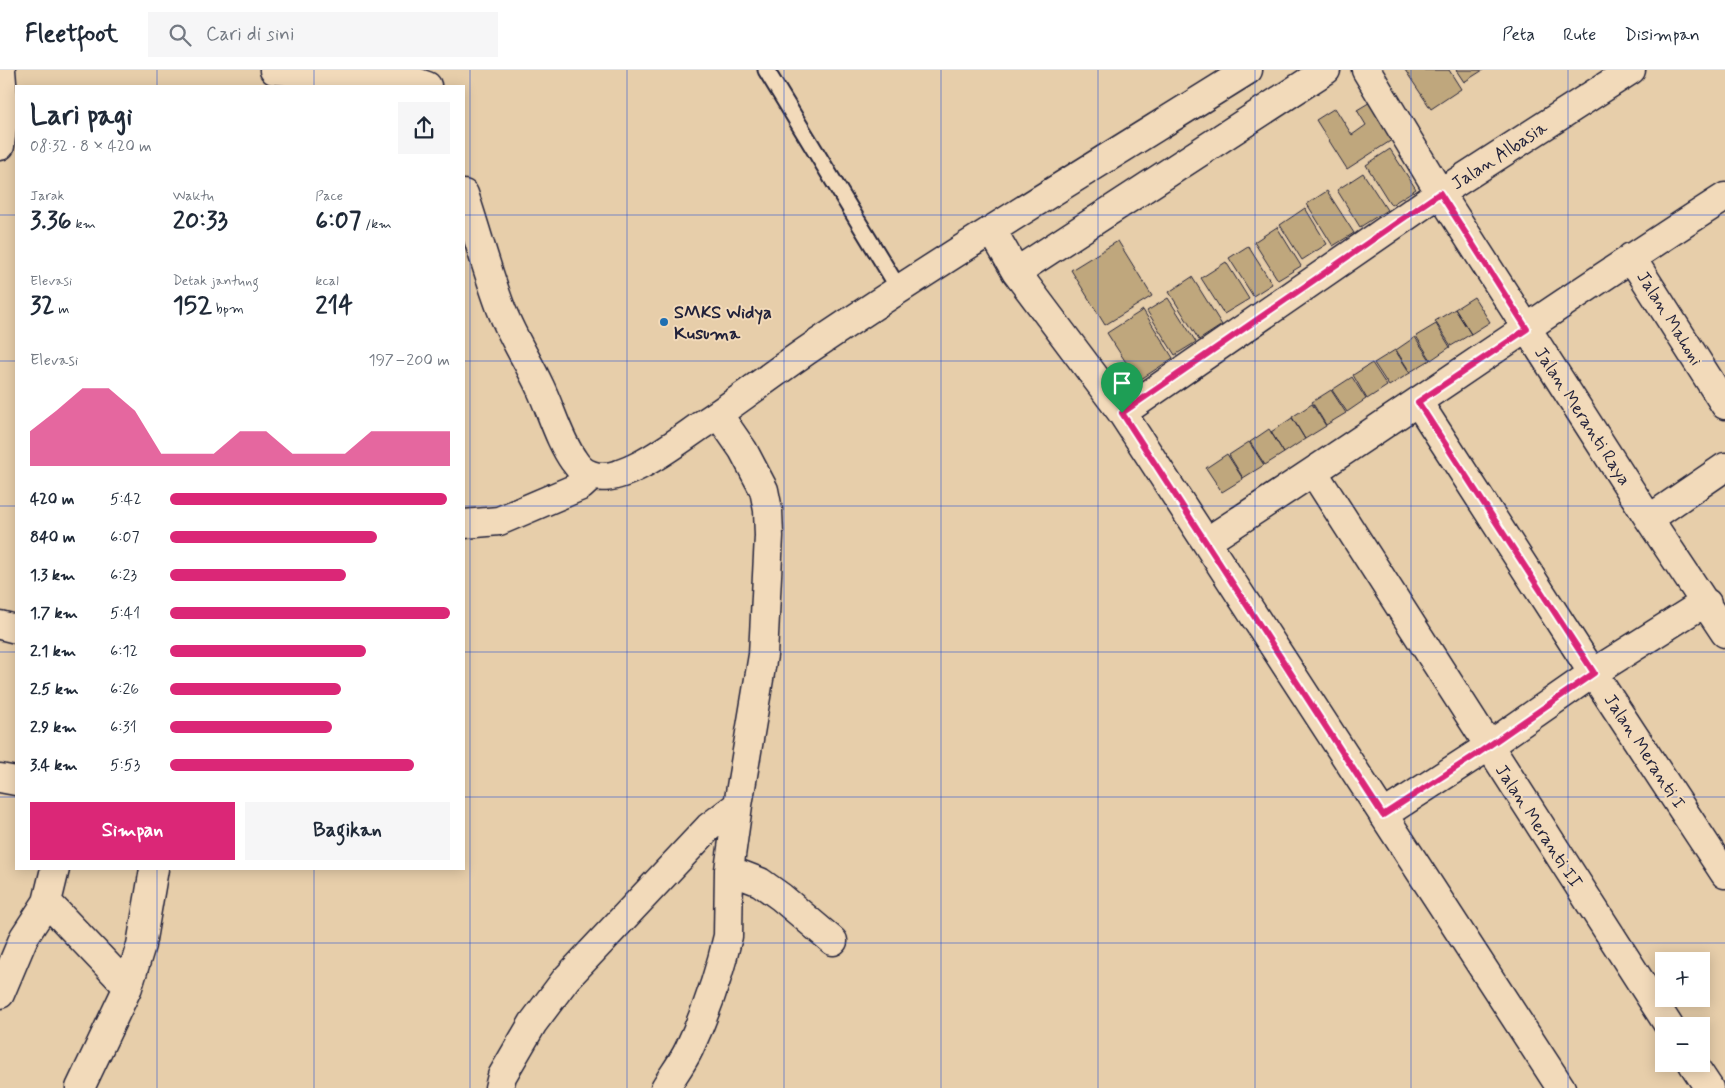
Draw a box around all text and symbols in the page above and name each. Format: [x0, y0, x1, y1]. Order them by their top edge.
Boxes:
search box [148, 12, 498, 57]
text: Fleetfoot [25, 19, 118, 50]
icon: search [166, 21, 194, 49]
text: Cari di sini [206, 22, 294, 47]
text: Peta [1502, 23, 1535, 47]
text: Rute [1563, 23, 1596, 47]
text: Disimpan [1624, 23, 1700, 47]
text: Lari pagi [30, 98, 133, 135]
button: share [398, 102, 450, 154]
street label: Jalan Albasia [1447, 116, 1552, 196]
text: 08:32 · 8 × 420 m [30, 136, 152, 157]
text: Jarak [30, 187, 65, 205]
text: Waktu [173, 187, 214, 205]
text: Pace [315, 187, 343, 205]
text: 3.36 [30, 205, 72, 238]
text: 20:33 [173, 205, 228, 238]
text: 6:07 [315, 205, 361, 238]
text: km [72, 215, 96, 233]
text: /km [361, 215, 392, 233]
street label: Jalan Mahoni [1631, 267, 1708, 370]
text: Elevasi [30, 272, 72, 290]
text: Detak jantung [173, 272, 259, 290]
text: kcal [315, 272, 339, 290]
text: 32 [30, 290, 55, 323]
text: 152 [173, 290, 212, 323]
text: 214 [315, 290, 353, 323]
text: m [55, 300, 69, 318]
text: bpm [212, 300, 244, 318]
place label: SMKS Widya Kusuma [674, 301, 772, 346]
marker: SMKS Widya Kusuma [658, 316, 670, 328]
street label: Jalan Meranti Raya [1528, 343, 1636, 491]
text: Elevasi [30, 350, 78, 371]
text: 197–200 m [368, 350, 450, 371]
pin [1101, 362, 1143, 413]
icon: arrive [1108, 369, 1136, 397]
text: 420 m [30, 489, 74, 510]
text: 5:42 [110, 489, 142, 510]
text: 840 m [30, 527, 75, 548]
text: 6:07 [110, 527, 139, 548]
text: 1.3 km [30, 565, 75, 586]
text: 6:23 [110, 565, 137, 586]
text: 1.7 km [30, 603, 78, 624]
text: 5:41 [110, 603, 140, 624]
text: 2.1 km [30, 641, 76, 662]
text: 6:12 [110, 641, 138, 662]
text: 2.5 km [30, 679, 78, 700]
text: 6:26 [110, 679, 139, 700]
street label: Jalan Meranti I [1598, 689, 1690, 814]
text: 2.9 km [30, 717, 77, 738]
text: 6:31 [110, 717, 137, 738]
text: 3.4 km [30, 755, 78, 776]
text: 5:53 [110, 755, 140, 776]
street label: Jalan Meranti II [1489, 760, 1587, 893]
button: Simpan [30, 802, 235, 860]
button: Bagikan [245, 802, 450, 860]
map controls [1655, 952, 1710, 1072]
button: + [1655, 952, 1710, 1007]
button: − [1655, 1017, 1710, 1072]

